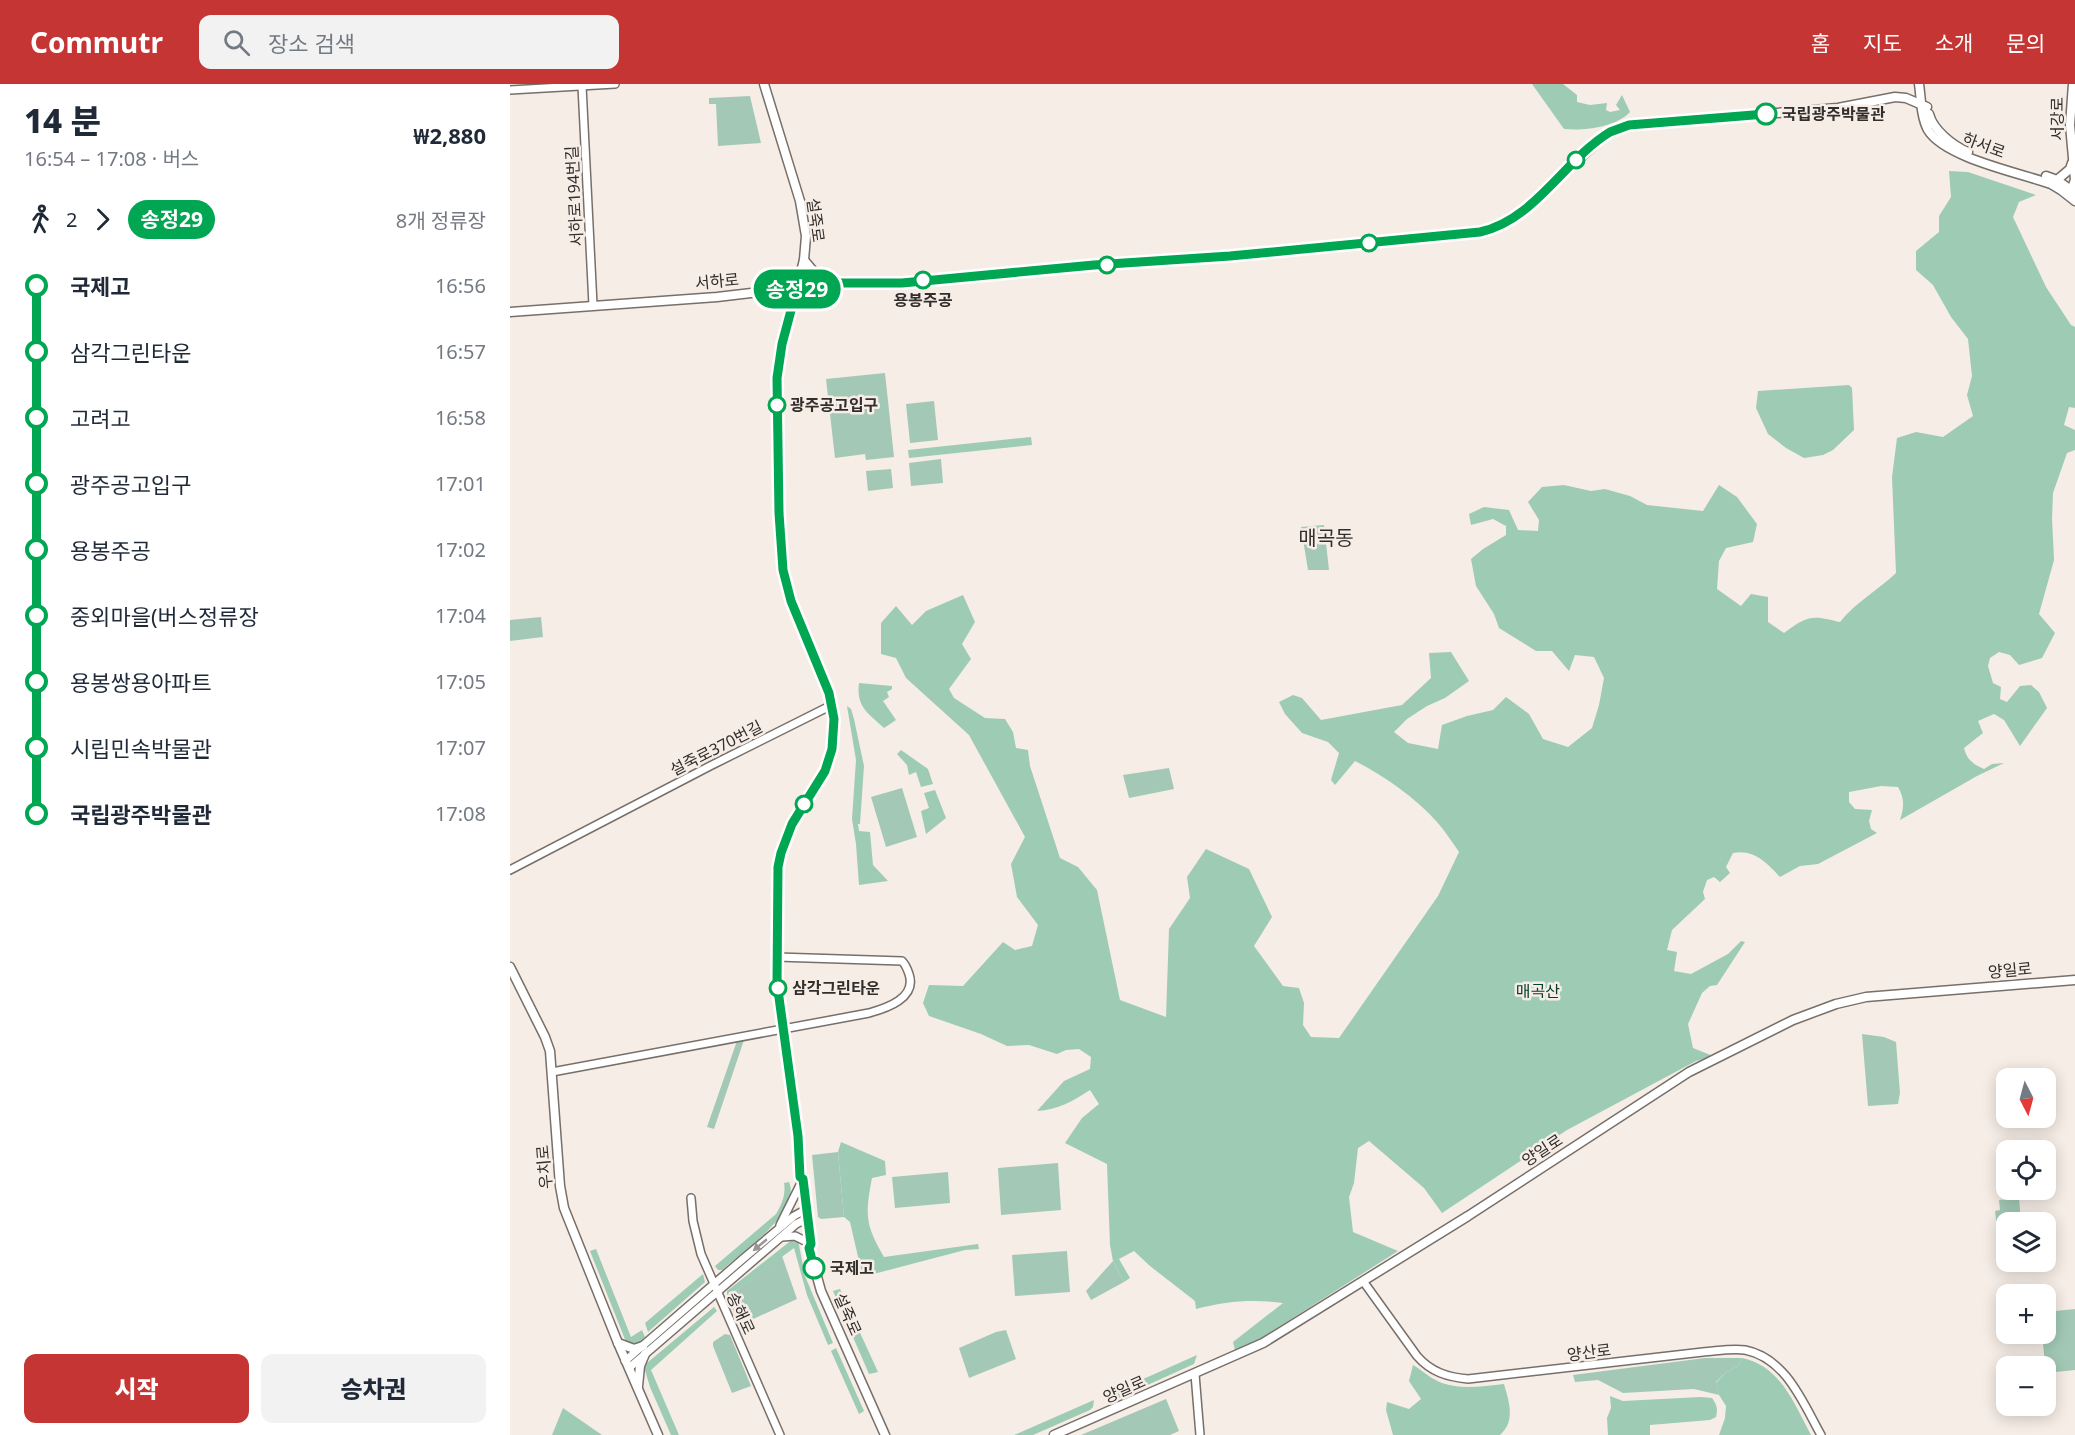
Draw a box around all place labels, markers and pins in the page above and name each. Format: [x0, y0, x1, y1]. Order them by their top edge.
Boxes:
marker: 국립광주박물관 [1755, 103, 1777, 125]
place label: 국립광주박물관 [1782, 103, 1885, 125]
unlabelled marker [1567, 151, 1585, 169]
unlabelled marker [1360, 234, 1378, 252]
unlabelled marker [1098, 256, 1116, 274]
marker: 용봉주공 [914, 271, 932, 289]
place label: 용봉주공 [894, 289, 953, 311]
place label: 광주공고입구 [790, 394, 878, 416]
marker: 광주공고입구 [768, 396, 786, 414]
unlabelled marker [795, 795, 813, 813]
place label: 삼각그린타운 [792, 977, 880, 999]
marker: 삼각그린타운 [769, 979, 787, 997]
marker: 국제고 [803, 1257, 825, 1279]
place label: 국제고 [830, 1257, 874, 1279]

